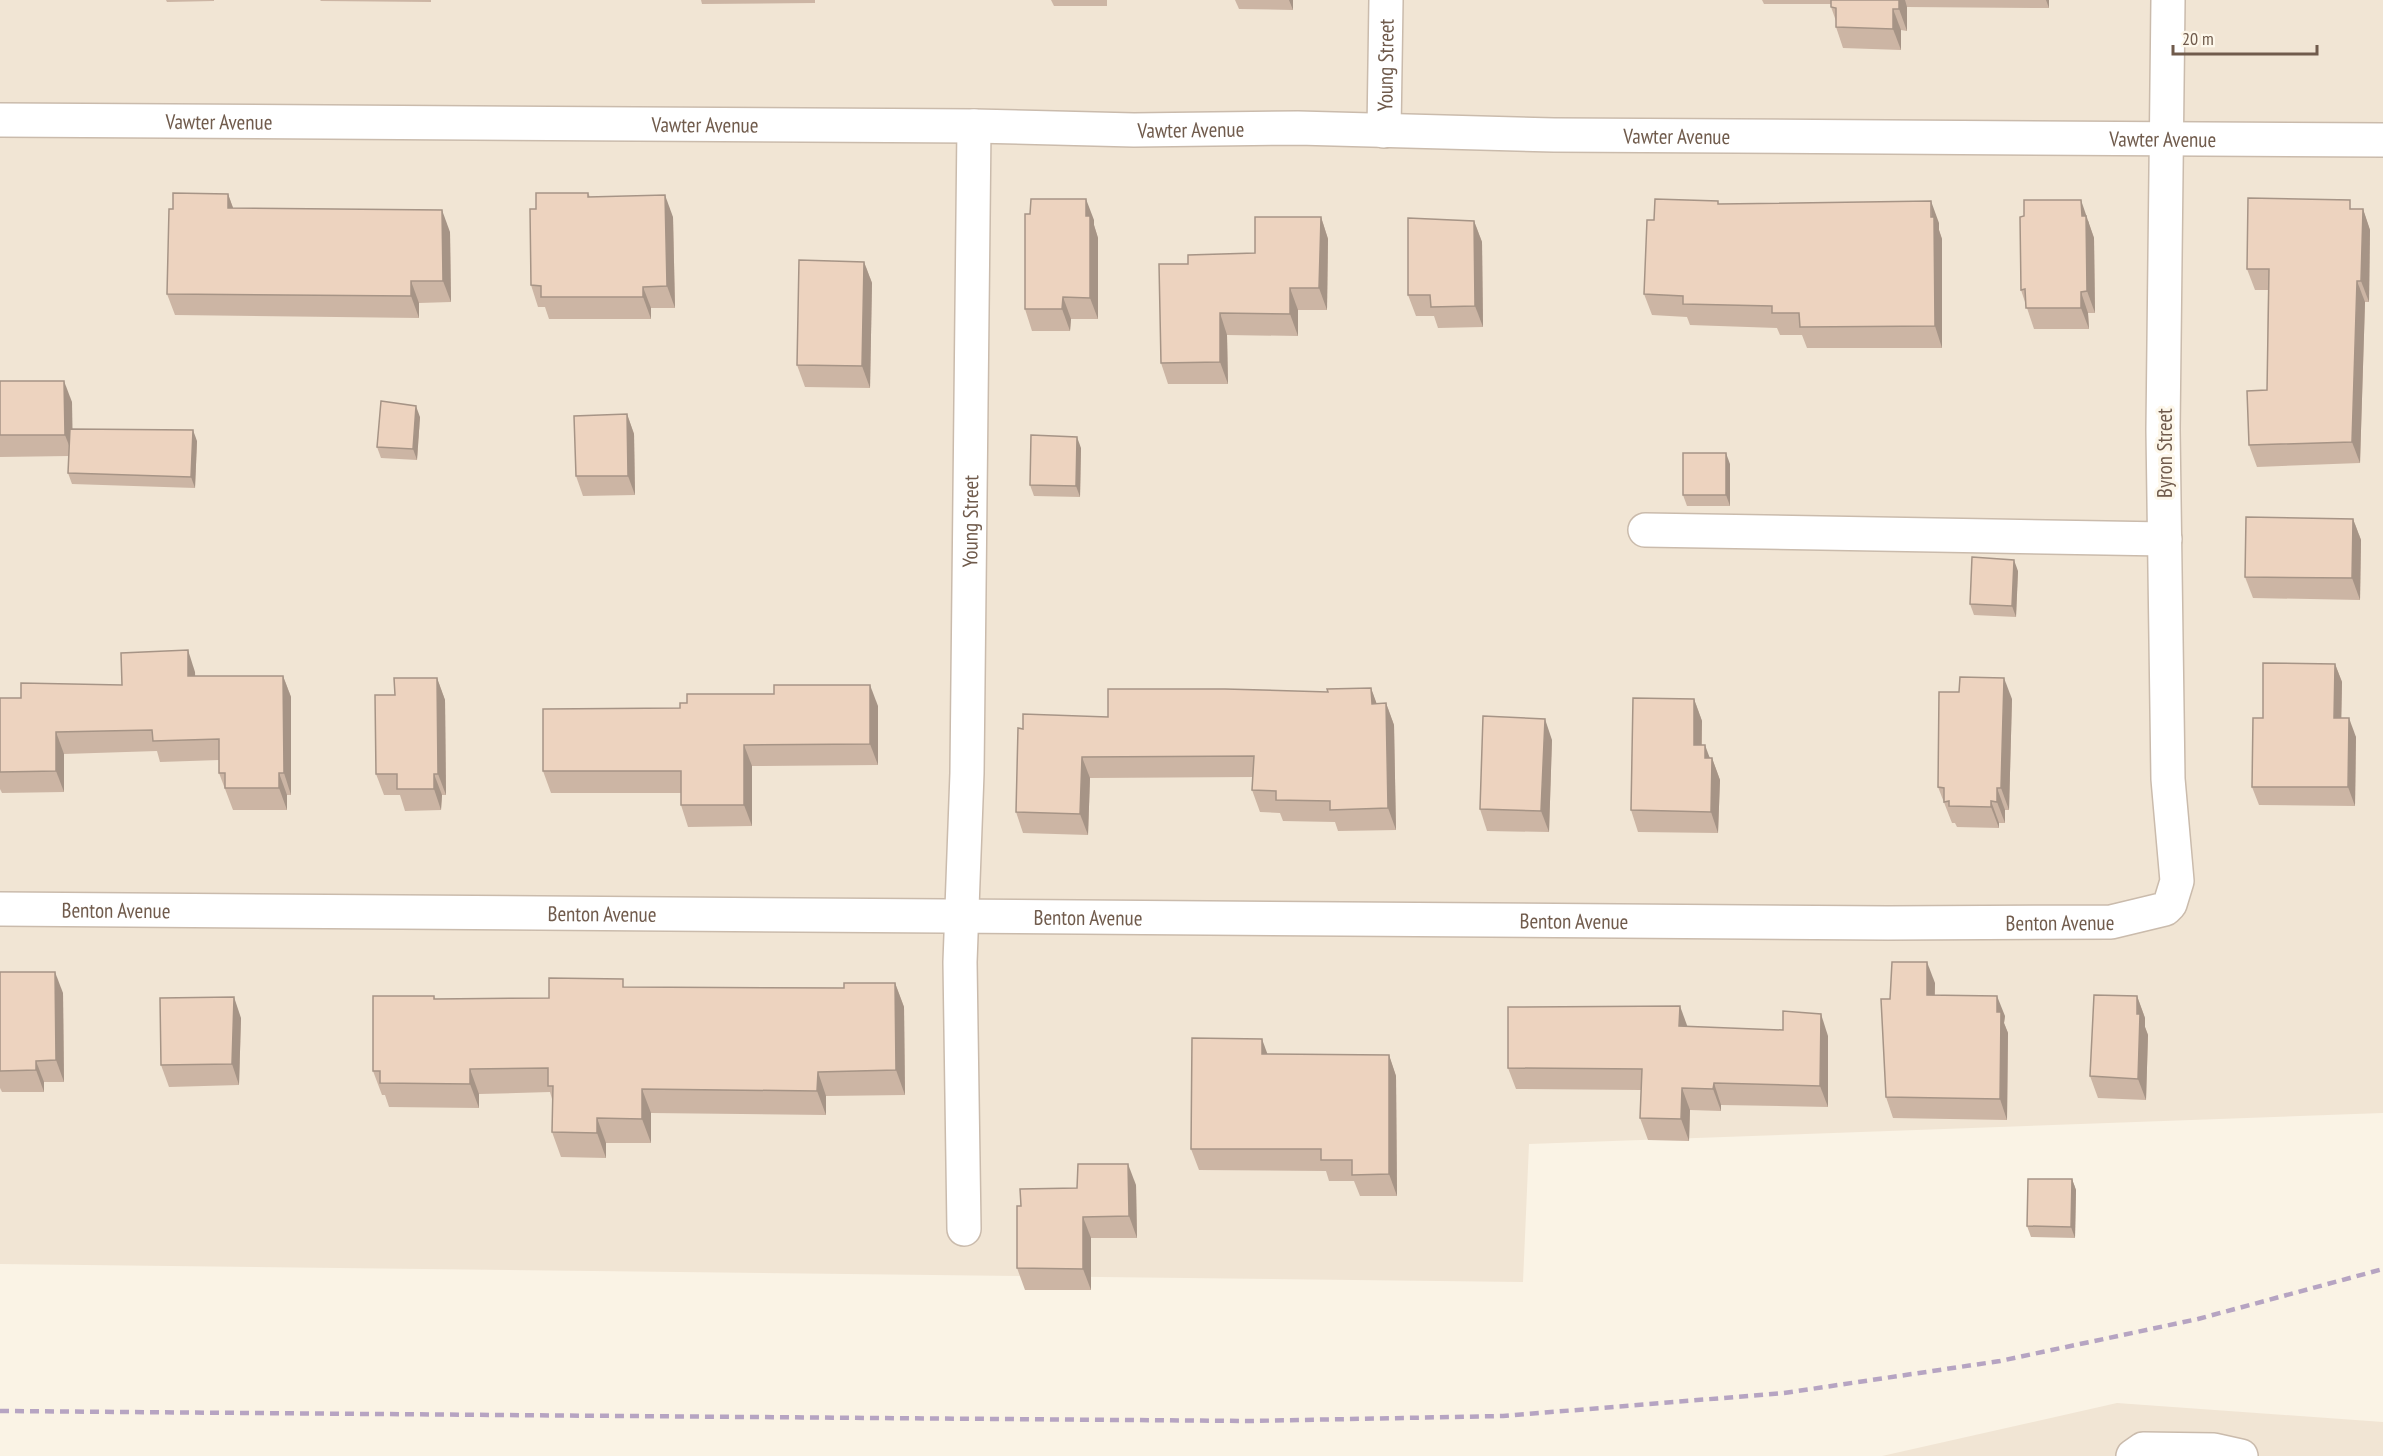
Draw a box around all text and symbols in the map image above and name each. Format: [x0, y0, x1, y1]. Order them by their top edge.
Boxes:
street label: Young Street [1371, 18, 1399, 111]
scale bar [2173, 18, 2317, 56]
text: 20 m [2182, 27, 2214, 50]
street label: Vawter Avenue [165, 108, 272, 135]
street label: Vawter Avenue [650, 111, 758, 138]
street label: Vawter Avenue [1136, 115, 1244, 143]
street label: Vawter Avenue [1622, 122, 1730, 150]
street label: Vawter Avenue [2108, 125, 2216, 152]
street label: Byron Street [2151, 408, 2178, 498]
street label: Young Street [956, 475, 984, 568]
street label: Benton Avenue [61, 896, 171, 924]
street label: Benton Avenue [547, 900, 656, 927]
street label: Benton Avenue [1033, 903, 1142, 931]
street label: Benton Avenue [1519, 907, 1628, 935]
street label: Benton Avenue [2005, 908, 2114, 936]

